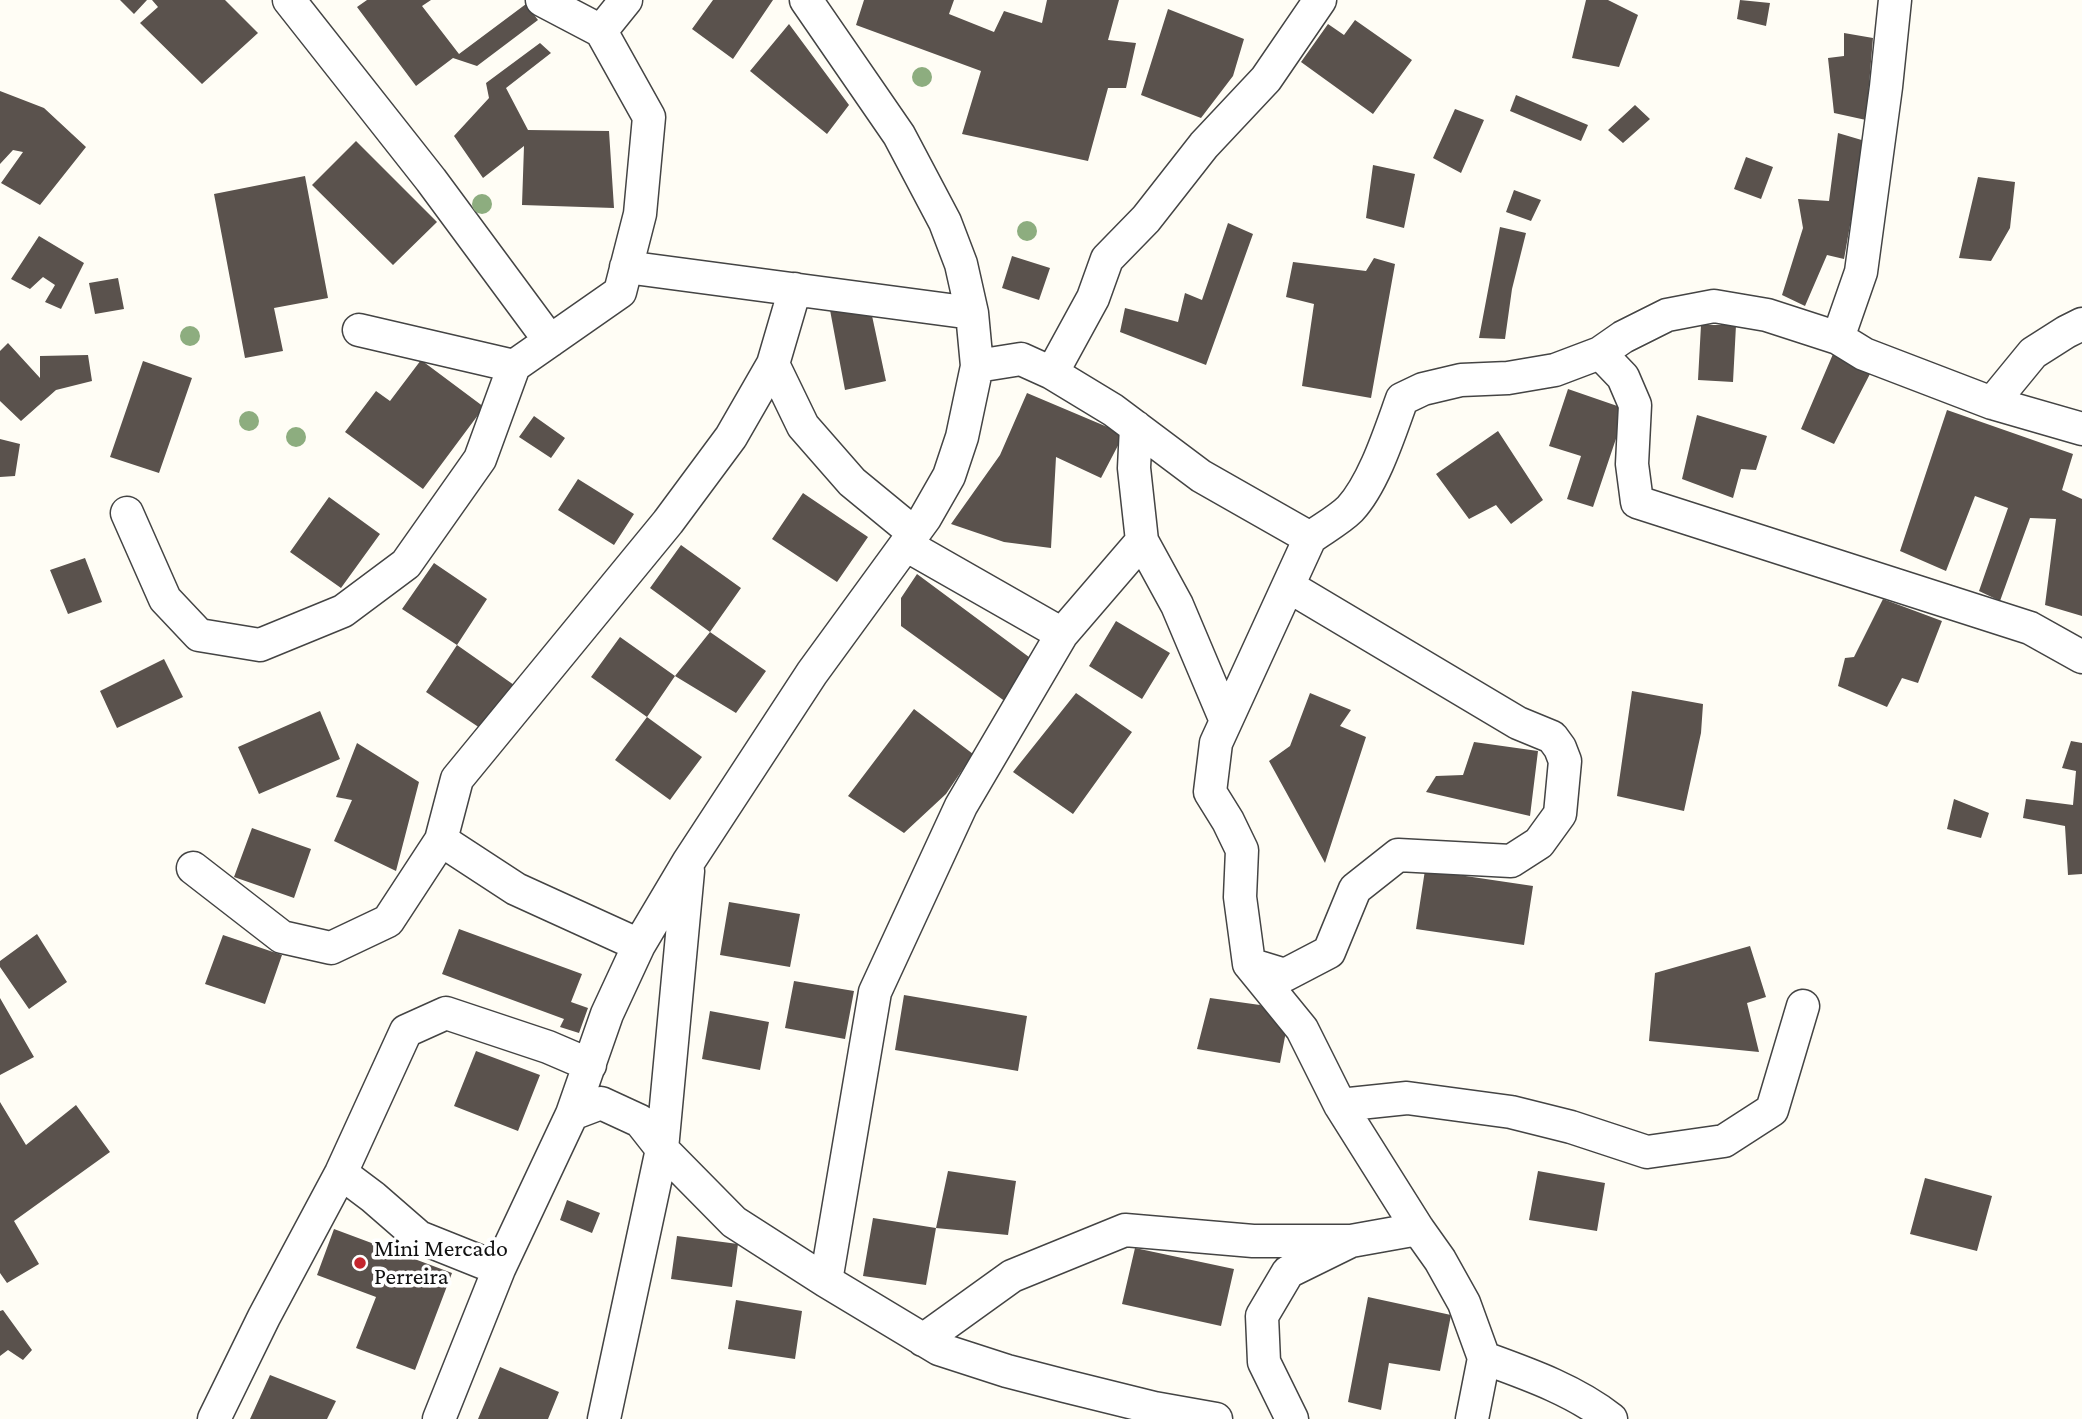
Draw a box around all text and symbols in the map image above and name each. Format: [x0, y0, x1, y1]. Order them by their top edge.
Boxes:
place label: Mini Mercado Perreira [374, 1235, 508, 1291]
marker: Mini Mercado Perreira [352, 1255, 368, 1271]

